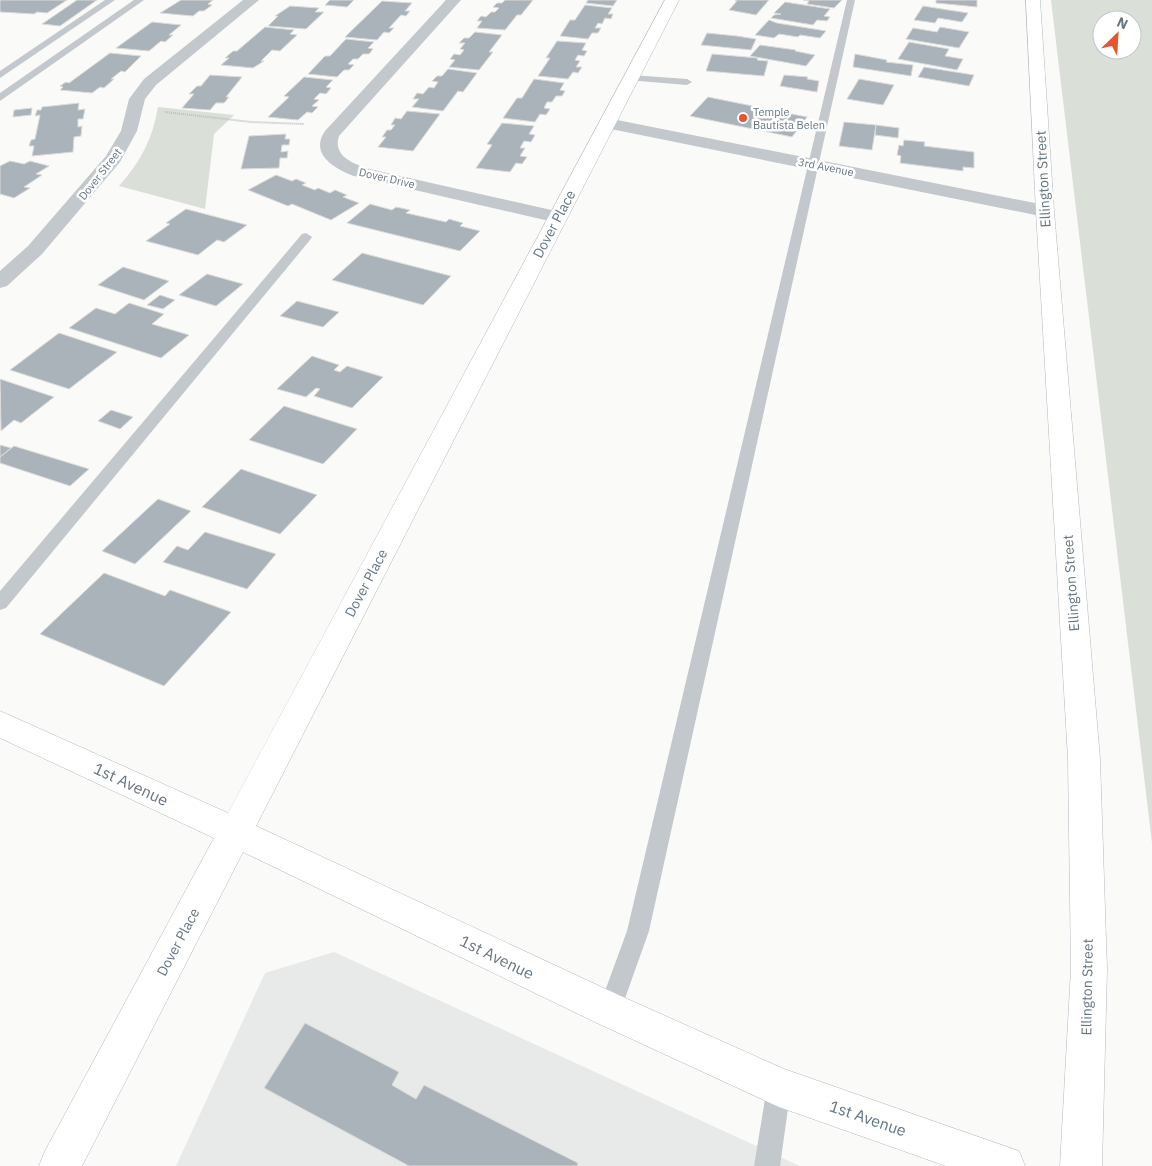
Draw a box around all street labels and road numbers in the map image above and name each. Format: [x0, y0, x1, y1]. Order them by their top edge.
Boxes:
street label: Ellington Street [1031, 130, 1055, 228]
street label: Dover Street [76, 145, 125, 203]
street label: 3rd Avenue [797, 155, 855, 179]
street label: Dover Drive [358, 165, 416, 191]
street label: Dover Place [529, 187, 580, 261]
street label: Ellington Street [1059, 534, 1083, 632]
street label: Dover Place [341, 546, 392, 620]
street label: 1st Avenue [90, 758, 172, 810]
street label: Dover Place [153, 905, 204, 979]
street label: 1st Avenue [457, 930, 538, 984]
street label: Ellington Street [1077, 938, 1097, 1036]
street label: 1st Avenue [827, 1096, 909, 1141]

